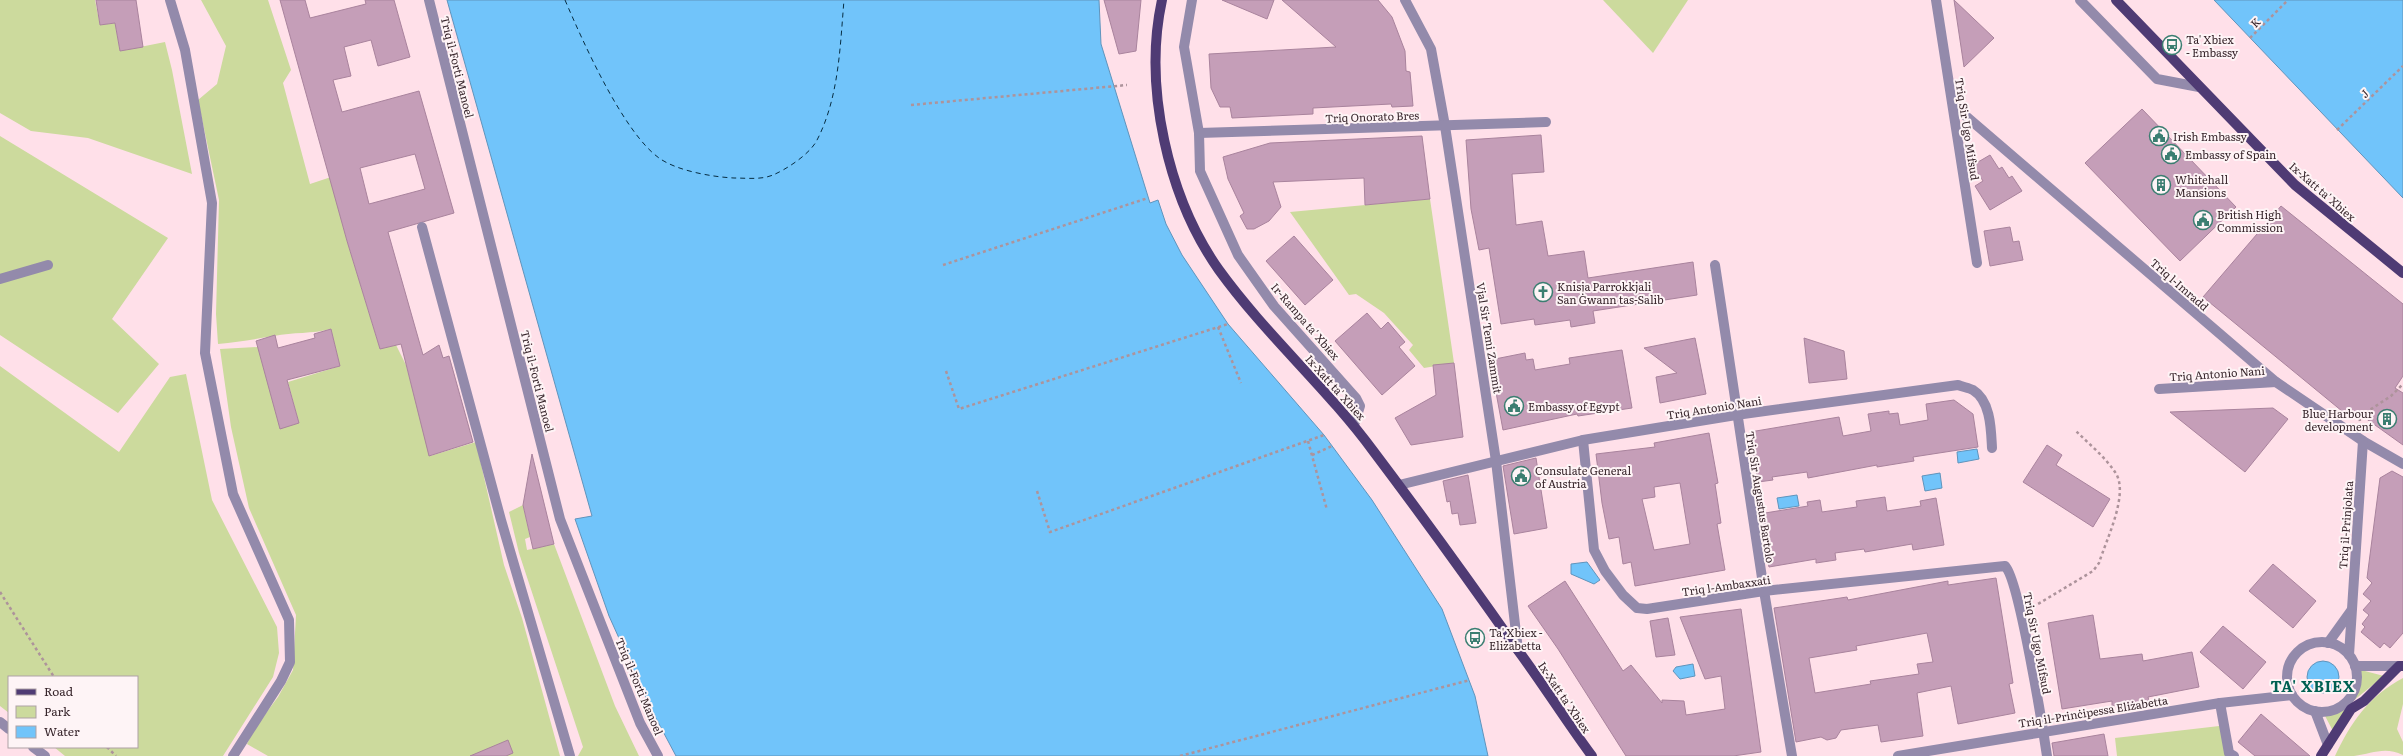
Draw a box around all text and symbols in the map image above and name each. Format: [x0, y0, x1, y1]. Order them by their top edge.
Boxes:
street label: K [2246, 13, 2264, 31]
street label: Triq il-Forti Manoel [438, 14, 478, 120]
place label: Ta' Xbiex - Embassy [2186, 31, 2239, 60]
bus stop icon: Ta' Xbiex - Embassy [2161, 34, 2183, 56]
street label: Triq Sir Ugo Mifsud [1952, 77, 1984, 182]
street label: J [2356, 85, 2372, 101]
street label: Triq Onorato Bres [1325, 106, 1419, 126]
public building icon: Irish Embassy [2148, 125, 2170, 147]
place label: Irish Embassy [2173, 128, 2247, 144]
public building icon: Embassy of Spain [2160, 143, 2182, 165]
place label: Embassy of Spain [2185, 146, 2276, 162]
street label: Ix-Xatt ta' Xbiex [2286, 158, 2360, 225]
place label: Whitehall Mansions [2175, 171, 2228, 200]
building icon: Whitehall Mansions [2150, 174, 2172, 196]
place label: British High Commission [2217, 206, 2283, 235]
public building icon: British High Commission [2192, 209, 2214, 231]
street label: Triq l-Imradd [2147, 254, 2213, 314]
place label: Knisja Parrokkjali San Ġwann tas-Salib [1557, 278, 1664, 307]
street label: Ir-Rampa ta' Xbiex [1268, 279, 1344, 364]
street label: Vjal Sir Temi Zammit [1473, 281, 1507, 395]
church icon: Knisja Parrokkjali San Ġwann tas-Salib [1532, 281, 1554, 303]
street label: Triq il-Forti Manoel [518, 328, 558, 434]
street label: Ix-Xatt ta' Xbiex [1302, 351, 1370, 424]
street label: Triq Antonio Nani [2169, 362, 2266, 384]
street label: Triq Antonio Nani [1665, 392, 1763, 422]
public building icon: Embassy of Egypt [1503, 395, 1525, 417]
place label: Embassy of Egypt [1528, 398, 1620, 414]
place label: Blue Harbour development [2302, 405, 2374, 434]
building icon: Blue Harbour development [2376, 408, 2398, 430]
street label: Triq Sir Augustus Bartolo [1743, 430, 1779, 564]
place label: Consulate General of Austria [1535, 462, 1631, 491]
public building icon: Consulate General of Austria [1510, 465, 1532, 487]
street label: Triq il-Prinjolata [2334, 480, 2356, 570]
street label: Triq l-Ambaxxati [1680, 571, 1772, 599]
street label: Triq Sir Ugo Mifsud [2020, 591, 2056, 696]
place label: Ta' Xbiex - Eliżabetta [1489, 624, 1543, 653]
bus stop icon: Ta' Xbiex - Eliżabetta [1464, 627, 1486, 649]
street label: Triq il-Forti Manoel [612, 635, 668, 737]
street label: Ix-Xatt ta' Xbiex [1535, 658, 1595, 737]
district label: TA' XBIEX [2271, 674, 2355, 697]
legend [8, 676, 138, 748]
text: Road [44, 682, 74, 700]
street label: Triq il-Prinċipessa Eliżabetta [2017, 691, 2169, 731]
text: Park [44, 702, 71, 720]
text: Water [44, 722, 80, 740]

